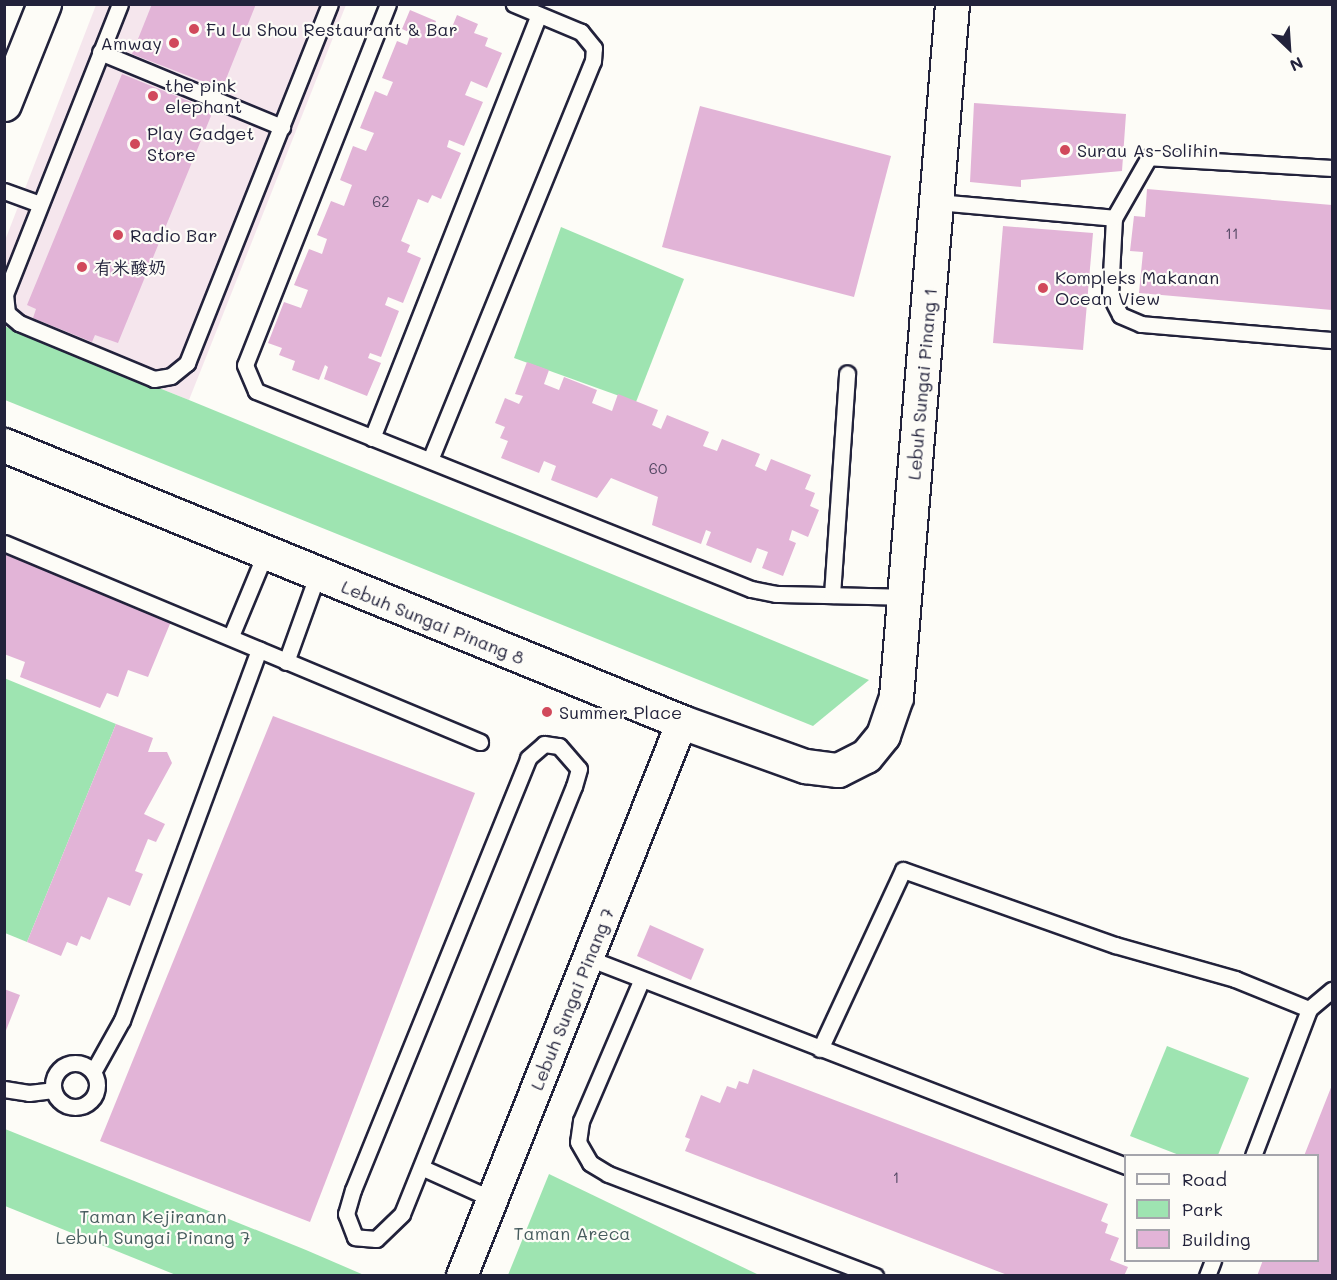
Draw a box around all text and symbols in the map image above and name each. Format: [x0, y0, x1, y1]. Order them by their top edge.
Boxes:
place label: Fu Lu Shou Restaurant & Bar [206, 18, 458, 40]
north arrow [1259, 18, 1319, 78]
marker: Fu Lu Shou Restaurant & Bar [187, 22, 201, 36]
place label: Amway [101, 32, 162, 54]
marker: Amway [167, 36, 181, 50]
text: N [1287, 53, 1307, 77]
place label: the pink elephant [165, 75, 242, 118]
marker: the pink elephant [146, 89, 160, 103]
place label: Play Gadget Store [147, 123, 254, 166]
marker: Play Gadget Store [128, 137, 142, 151]
place label: Surau As-Solihin [1077, 139, 1218, 161]
marker: Surau As-Solihin [1058, 143, 1072, 157]
house number: 62 [372, 193, 390, 211]
place label: Radio Bar [130, 224, 218, 246]
house number: 11 [1225, 225, 1239, 243]
marker: Radio Bar [111, 228, 125, 242]
place label: 有米酸奶 [94, 256, 166, 278]
marker: 有米酸奶 [75, 260, 89, 274]
place label: Kompleks Makanan Ocean View [1055, 267, 1219, 310]
marker: Kompleks Makanan Ocean View [1036, 281, 1050, 295]
street label: Lebuh Sungai Pinang 1 [903, 287, 941, 481]
house number: 60 [649, 460, 667, 478]
street label: Lebuh Sungai Pinang 8 [338, 575, 528, 669]
place label: Summer Place [559, 701, 682, 723]
marker: Summer Place [540, 705, 554, 719]
street label: Lebuh Sungai Pinang 7 [526, 905, 618, 1093]
legend [1124, 1154, 1319, 1262]
text: Road [1182, 1167, 1227, 1191]
house number: 1 [893, 1169, 899, 1187]
text: Park [1182, 1197, 1223, 1221]
park label: Taman Kejiranan Lebuh Sungai Pinang 7 [56, 1206, 250, 1248]
park label: Taman Areca [514, 1222, 630, 1244]
text: Building [1182, 1227, 1250, 1251]

